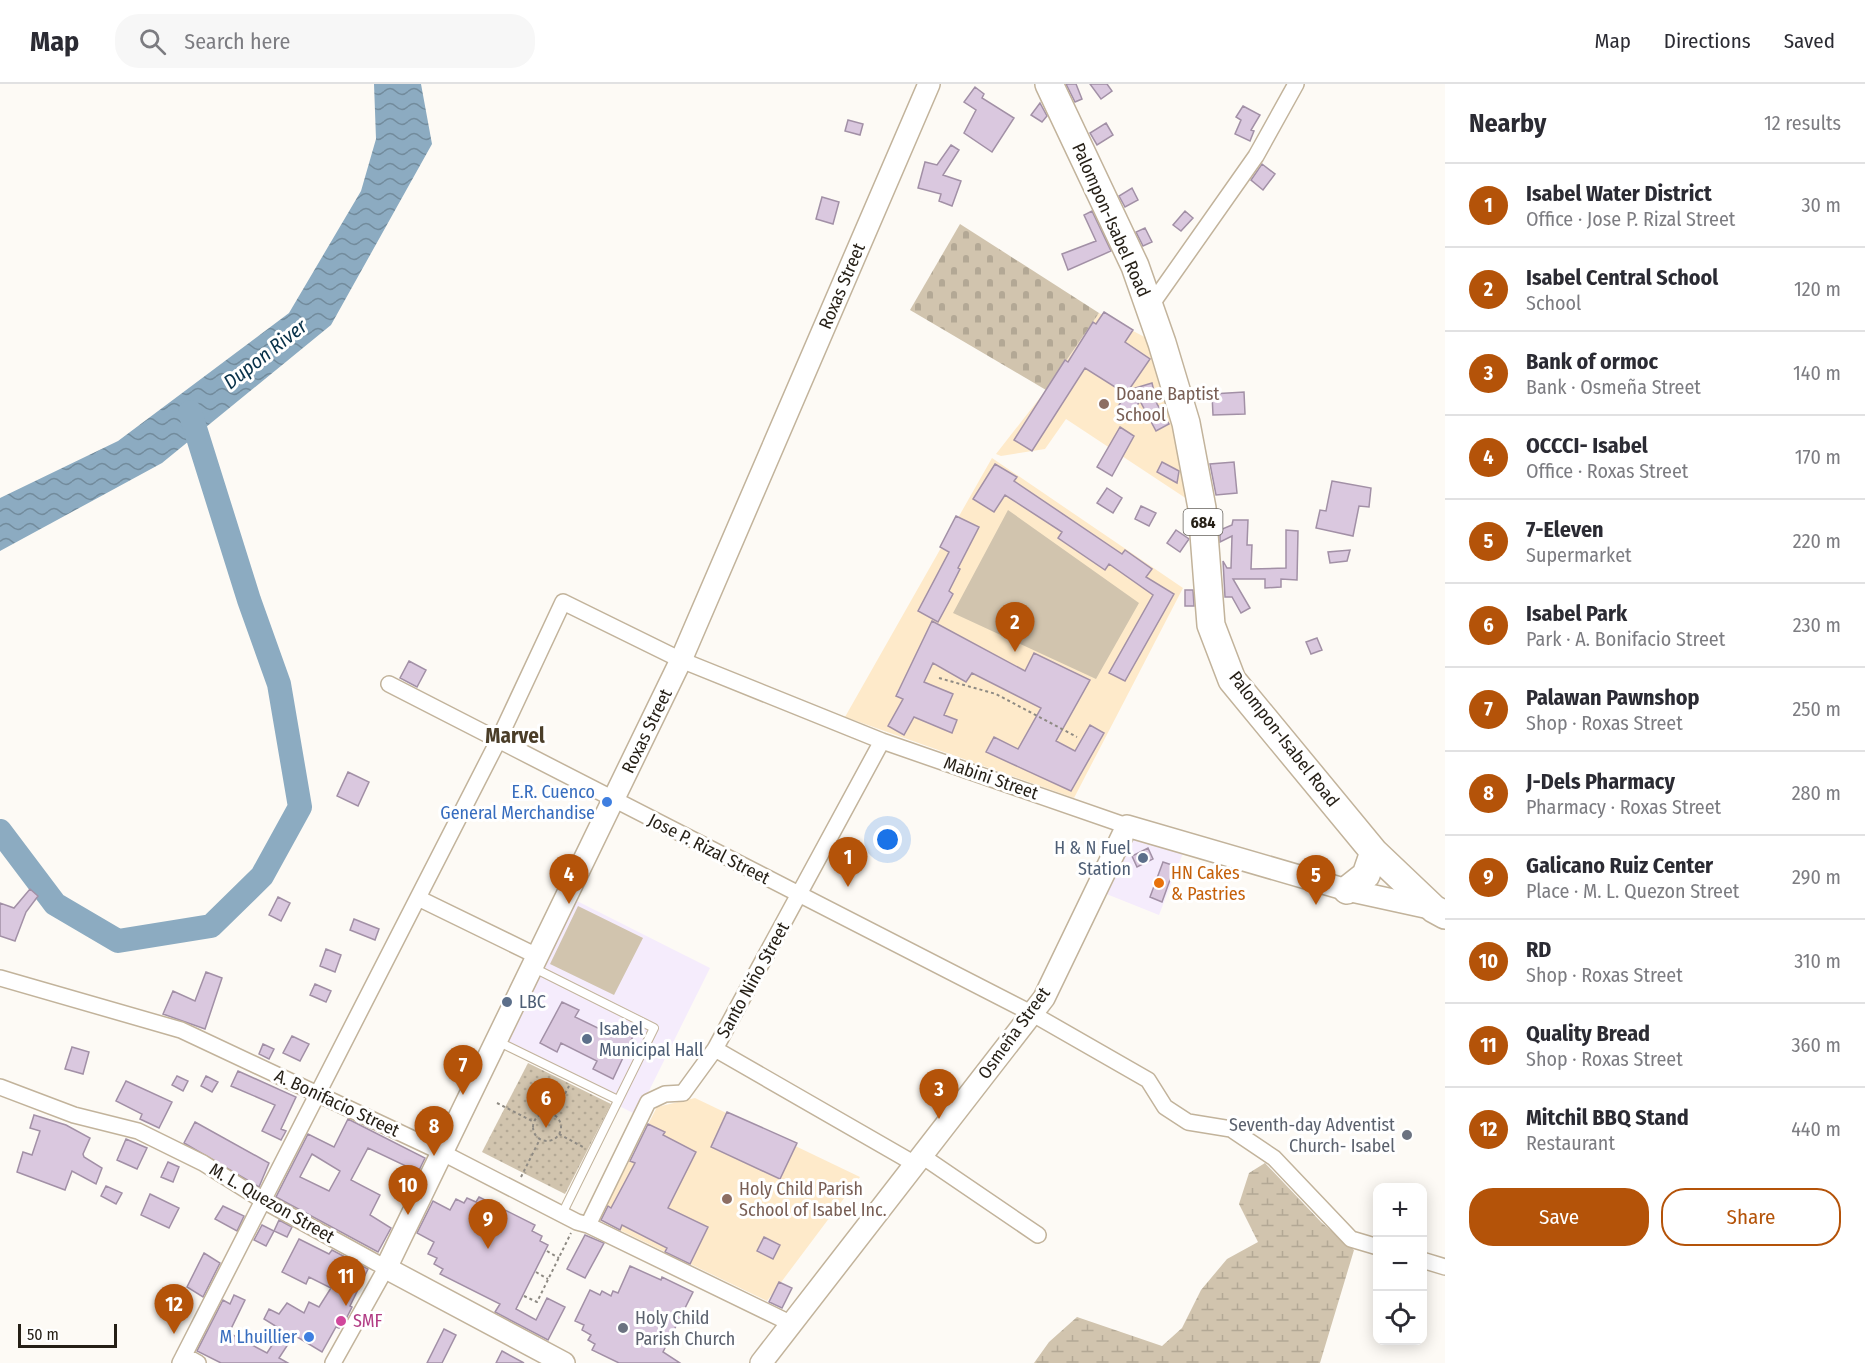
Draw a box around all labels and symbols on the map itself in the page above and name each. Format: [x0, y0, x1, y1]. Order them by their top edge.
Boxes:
street label: Palompon-Isabel Road [1067, 140, 1155, 300]
street label: Roxas Street [814, 240, 870, 332]
water label: Dupon River [219, 313, 312, 394]
place label: Doane Baptist School [1116, 383, 1220, 426]
marker: Doane Baptist School [1097, 397, 1111, 411]
road number: 684 [1184, 509, 1222, 535]
pin: 2 [996, 602, 1034, 652]
street label: Palompon-Isabel Road [1224, 667, 1344, 811]
street label: Roxas Street [617, 685, 677, 777]
district label: Marvel [485, 723, 545, 749]
street label: Mabini Street [941, 752, 1041, 804]
place label: E.R. Cuenco General Merchandise [440, 781, 595, 824]
marker: E.R. Cuenco General Merchandise [600, 795, 614, 809]
street label: Jose P. Rizal Street [644, 809, 774, 889]
your location [873, 825, 902, 854]
place label: H & N Fuel Station [1054, 837, 1131, 880]
pin: 1 [828, 838, 868, 887]
marker: H & N Fuel Station [1136, 851, 1150, 865]
pin: 4 [550, 854, 588, 904]
pin: 5 [1296, 856, 1336, 905]
place label: HN Cakes & Pastries [1171, 862, 1246, 905]
marker: HN Cakes & Pastries [1152, 876, 1166, 890]
street label: Santo Niño Street [712, 918, 794, 1042]
street label: Osmeña Street [973, 983, 1055, 1083]
place label: LBC [519, 991, 546, 1013]
marker: LBC [500, 995, 514, 1009]
place label: Isabel Municipal Hall [599, 1018, 704, 1061]
marker: Isabel Municipal Hall [580, 1032, 594, 1046]
pin: 7 [444, 1046, 482, 1095]
street label: A. Bonifacio Street [271, 1064, 403, 1142]
pin: 3 [920, 1070, 958, 1119]
pin: 6 [526, 1078, 566, 1128]
pin: 8 [414, 1106, 454, 1156]
place label: Seventh-day Adventist Church- Isabel [1229, 1114, 1395, 1157]
marker: Seventh-day Adventist Church- Isabel [1400, 1128, 1414, 1142]
street label: M. L. Quezon Street [206, 1158, 339, 1248]
pin: 10 [388, 1166, 428, 1215]
place label: Holy Child Parish School of Isabel Inc. [739, 1178, 887, 1221]
marker: Holy Child Parish School of Isabel Inc. [720, 1192, 734, 1206]
pin: 9 [468, 1200, 508, 1249]
pin: 11 [326, 1256, 366, 1306]
pin: 12 [154, 1284, 194, 1334]
place label: Holy Child Parish Church [635, 1307, 735, 1350]
place label: SMF [353, 1310, 383, 1332]
marker: SMF [334, 1314, 348, 1328]
scale bar [18, 1321, 117, 1348]
marker: Holy Child Parish Church [616, 1321, 630, 1335]
place label: M Lhuillier [220, 1326, 298, 1348]
marker: M Lhuillier [302, 1330, 316, 1344]

